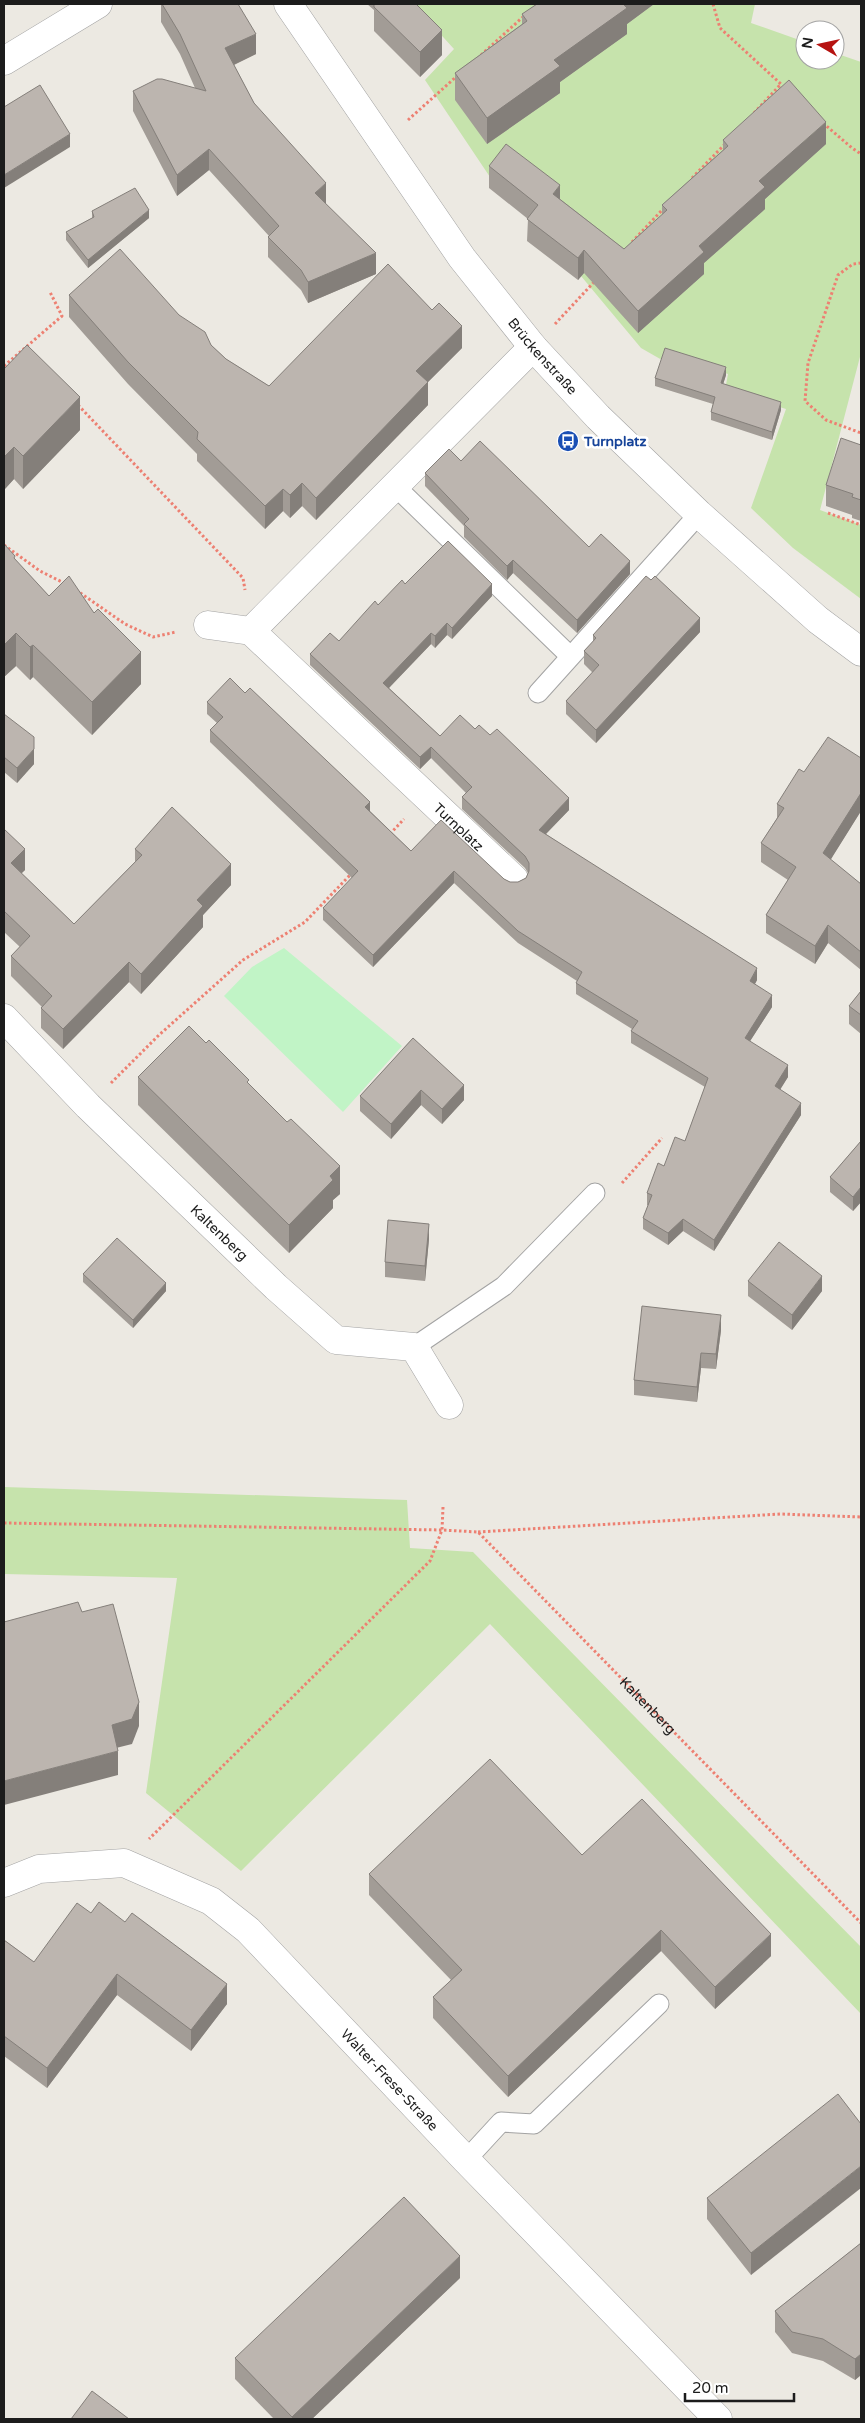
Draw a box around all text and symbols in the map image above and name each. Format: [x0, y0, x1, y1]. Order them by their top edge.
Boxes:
north arrow [795, 20, 845, 70]
text: N [798, 36, 817, 50]
street label: Brückenstraße [504, 314, 581, 398]
bus stop icon: Turnplatz [556, 429, 580, 453]
place label: Turnplatz [583, 433, 646, 450]
street label: Turnplatz [430, 799, 487, 855]
street label: Kaltenberg [187, 1201, 252, 1264]
street label: Kaltenberg [616, 1673, 680, 1738]
street label: Walter-Frese-Straße [338, 2025, 442, 2134]
scale bar [685, 2370, 794, 2402]
text: 20 m [692, 2379, 729, 2397]

